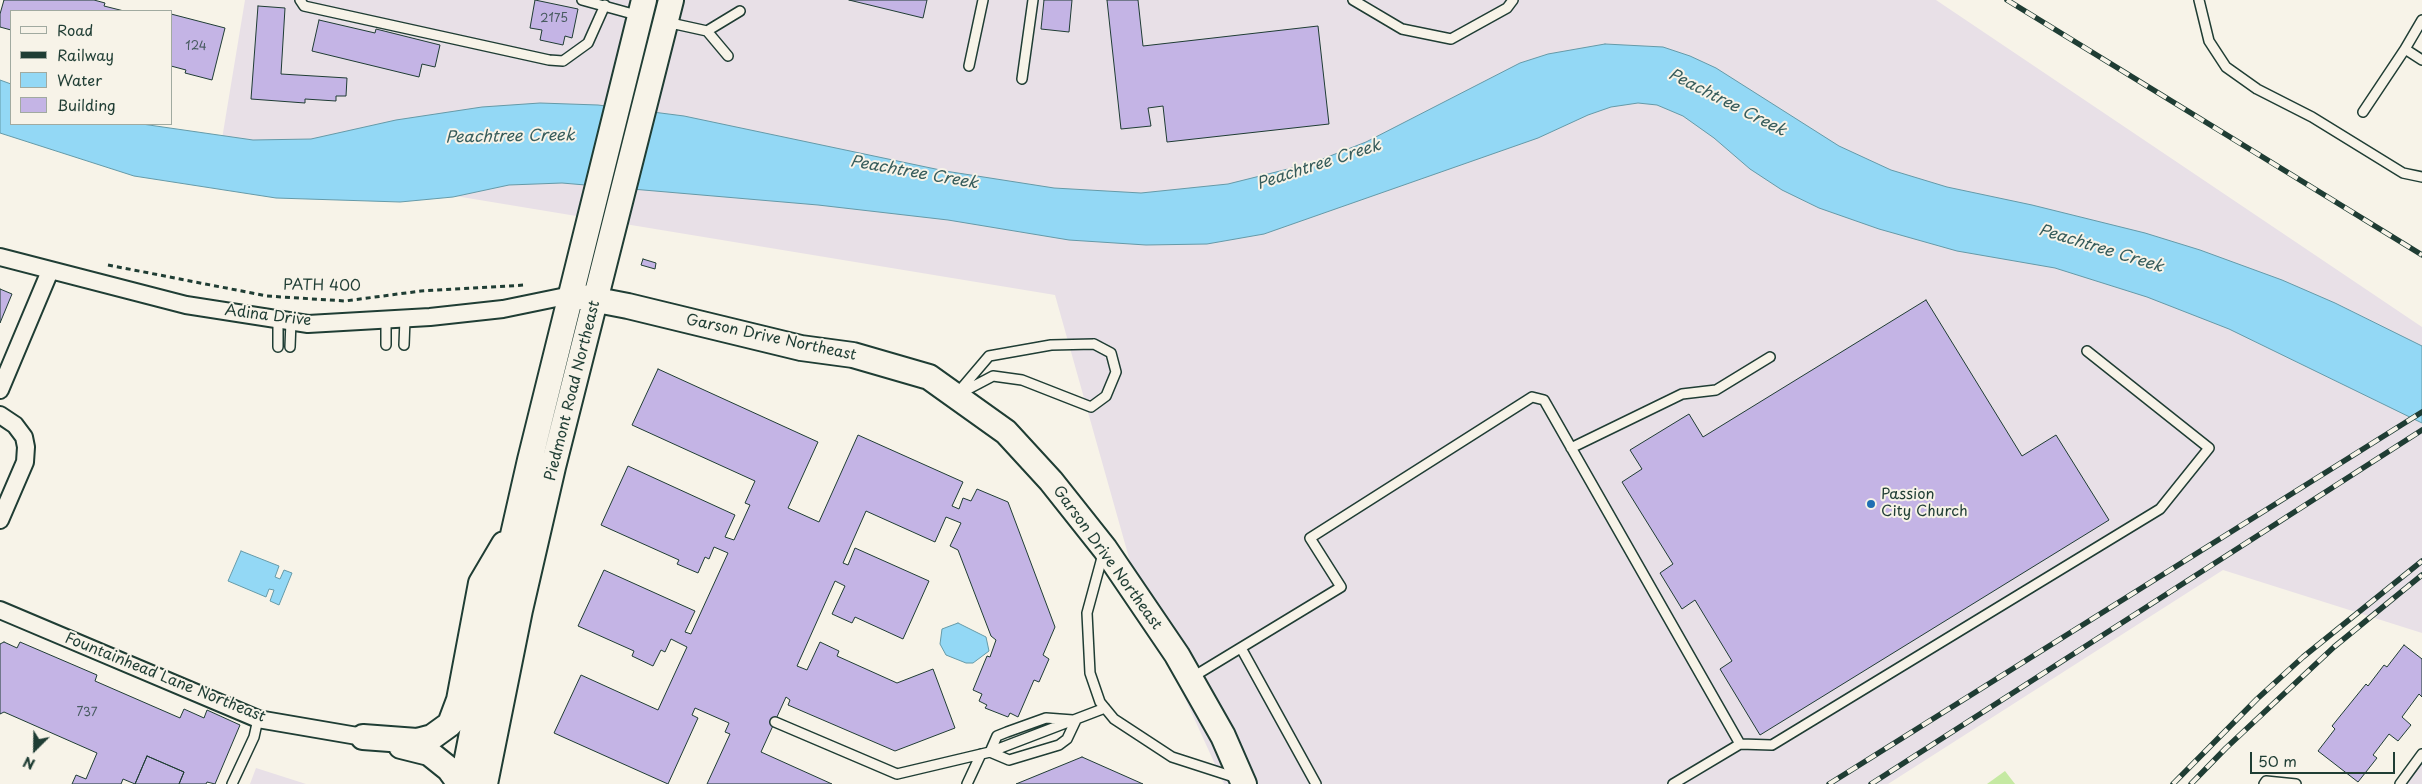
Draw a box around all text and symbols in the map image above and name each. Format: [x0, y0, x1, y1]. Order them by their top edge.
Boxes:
legend [10, 10, 172, 125]
house number: 2175 [540, 12, 568, 26]
text: Road [57, 18, 93, 41]
house number: 124 [185, 40, 207, 54]
text: Railway [57, 43, 114, 66]
water label: Peachtree Creek [1665, 65, 1789, 141]
text: Water [57, 68, 102, 91]
text: Building [57, 93, 116, 116]
water label: Peachtree Creek [445, 126, 575, 148]
water label: Peachtree Creek [1255, 136, 1383, 194]
water label: Peachtree Creek [849, 152, 979, 194]
water label: Peachtree Creek [2036, 221, 2166, 277]
street label: PATH 400 [283, 276, 361, 296]
street label: Piedmont Road Northeast [542, 299, 604, 483]
street label: Adina Drive [224, 302, 312, 330]
street label: Garson Drive Northeast [684, 311, 858, 365]
street label: Garson Drive Northeast [1049, 483, 1165, 633]
place label: Passion City Church [1881, 486, 1968, 521]
marker: Passion City Church [1865, 498, 1877, 510]
street label: Fountainhead Lane Northeast [62, 629, 268, 727]
house number: 737 [77, 706, 97, 720]
north arrow [10, 724, 60, 774]
scale bar [2252, 742, 2397, 774]
text: 50 m [2258, 749, 2297, 772]
text: N [20, 751, 38, 775]

